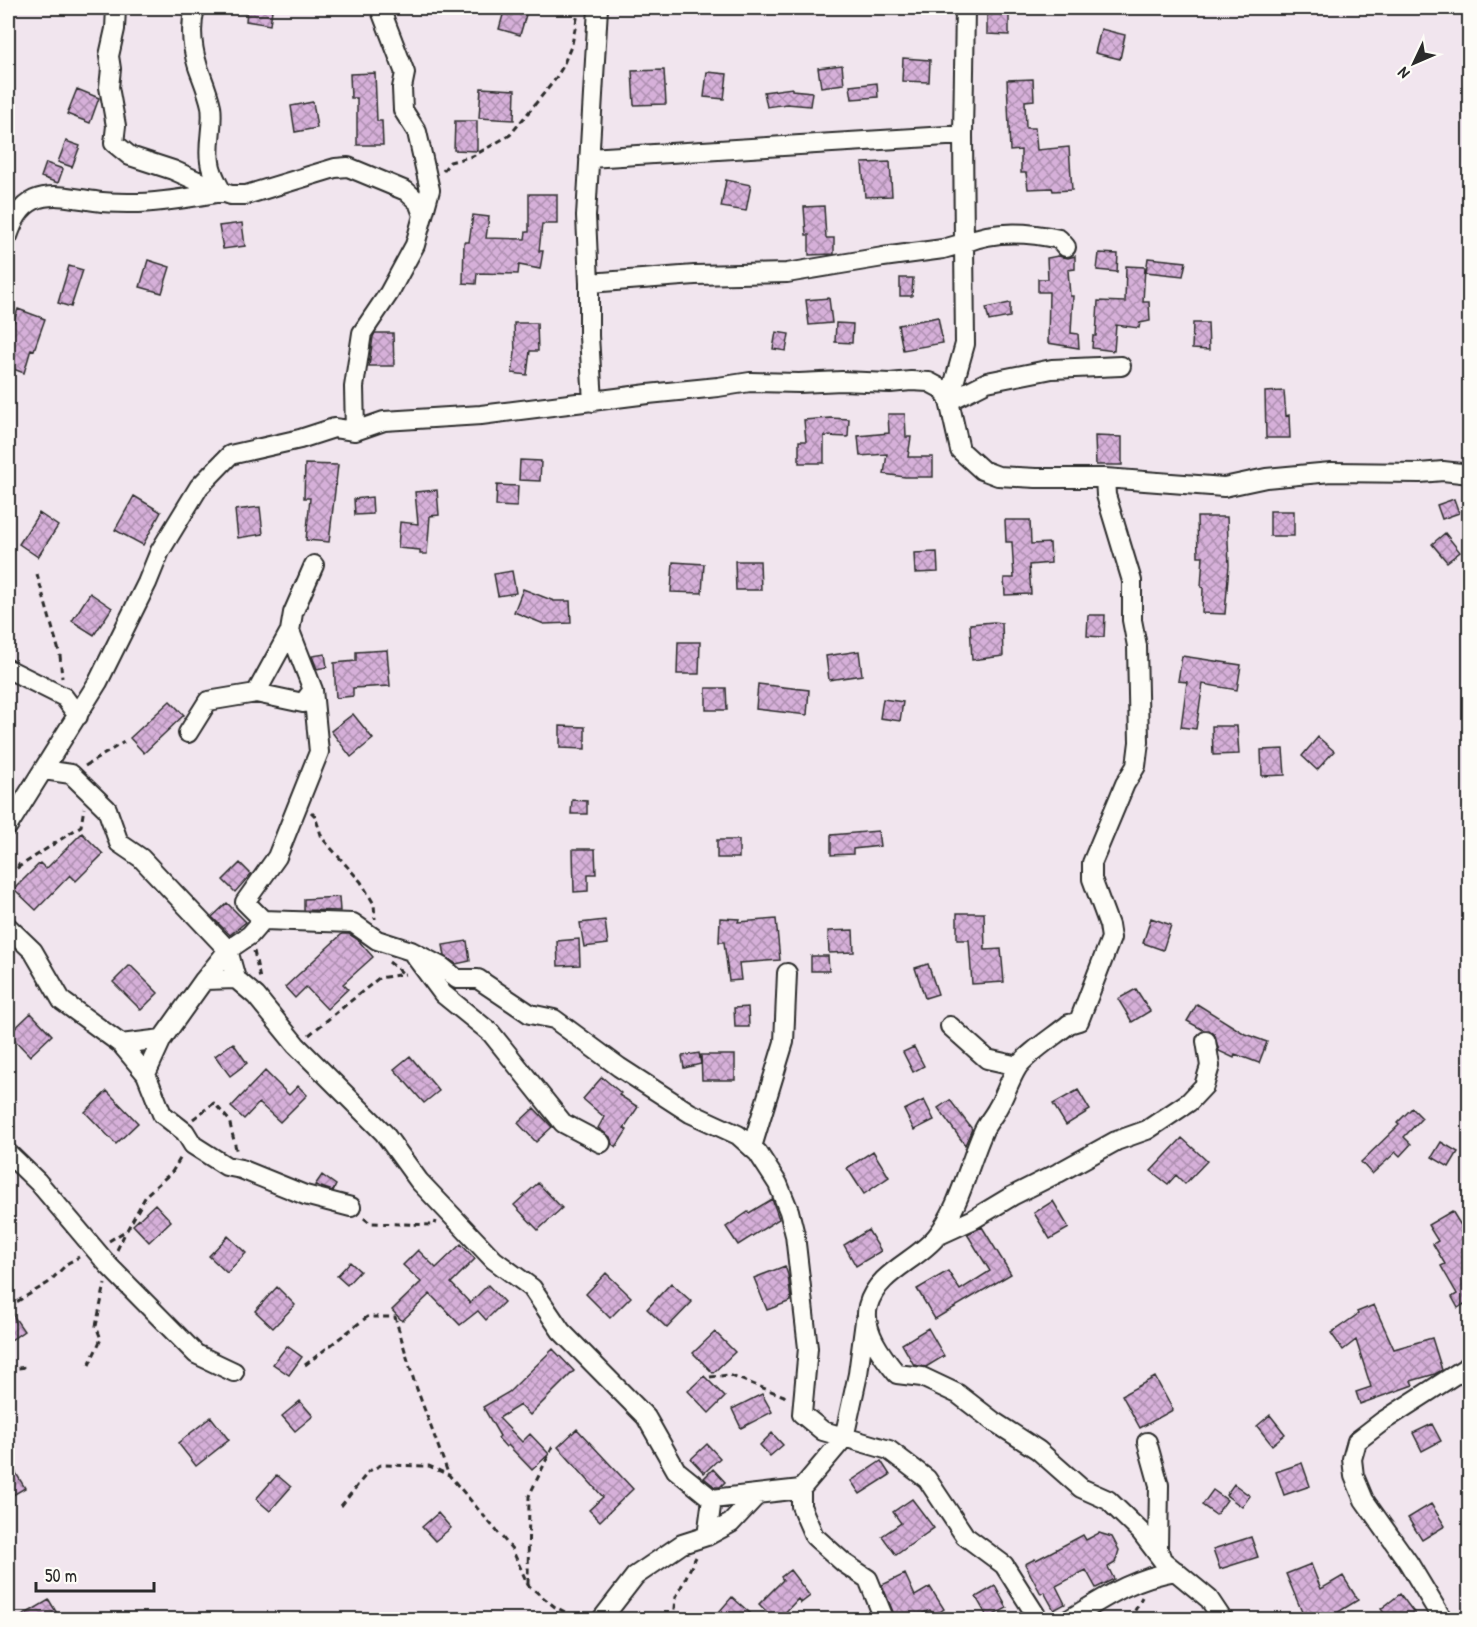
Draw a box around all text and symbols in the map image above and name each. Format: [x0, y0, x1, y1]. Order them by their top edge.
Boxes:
north arrow [1384, 33, 1444, 93]
text: N [1392, 62, 1414, 84]
scale bar [36, 1555, 154, 1593]
text: 50 m [45, 1563, 77, 1588]

